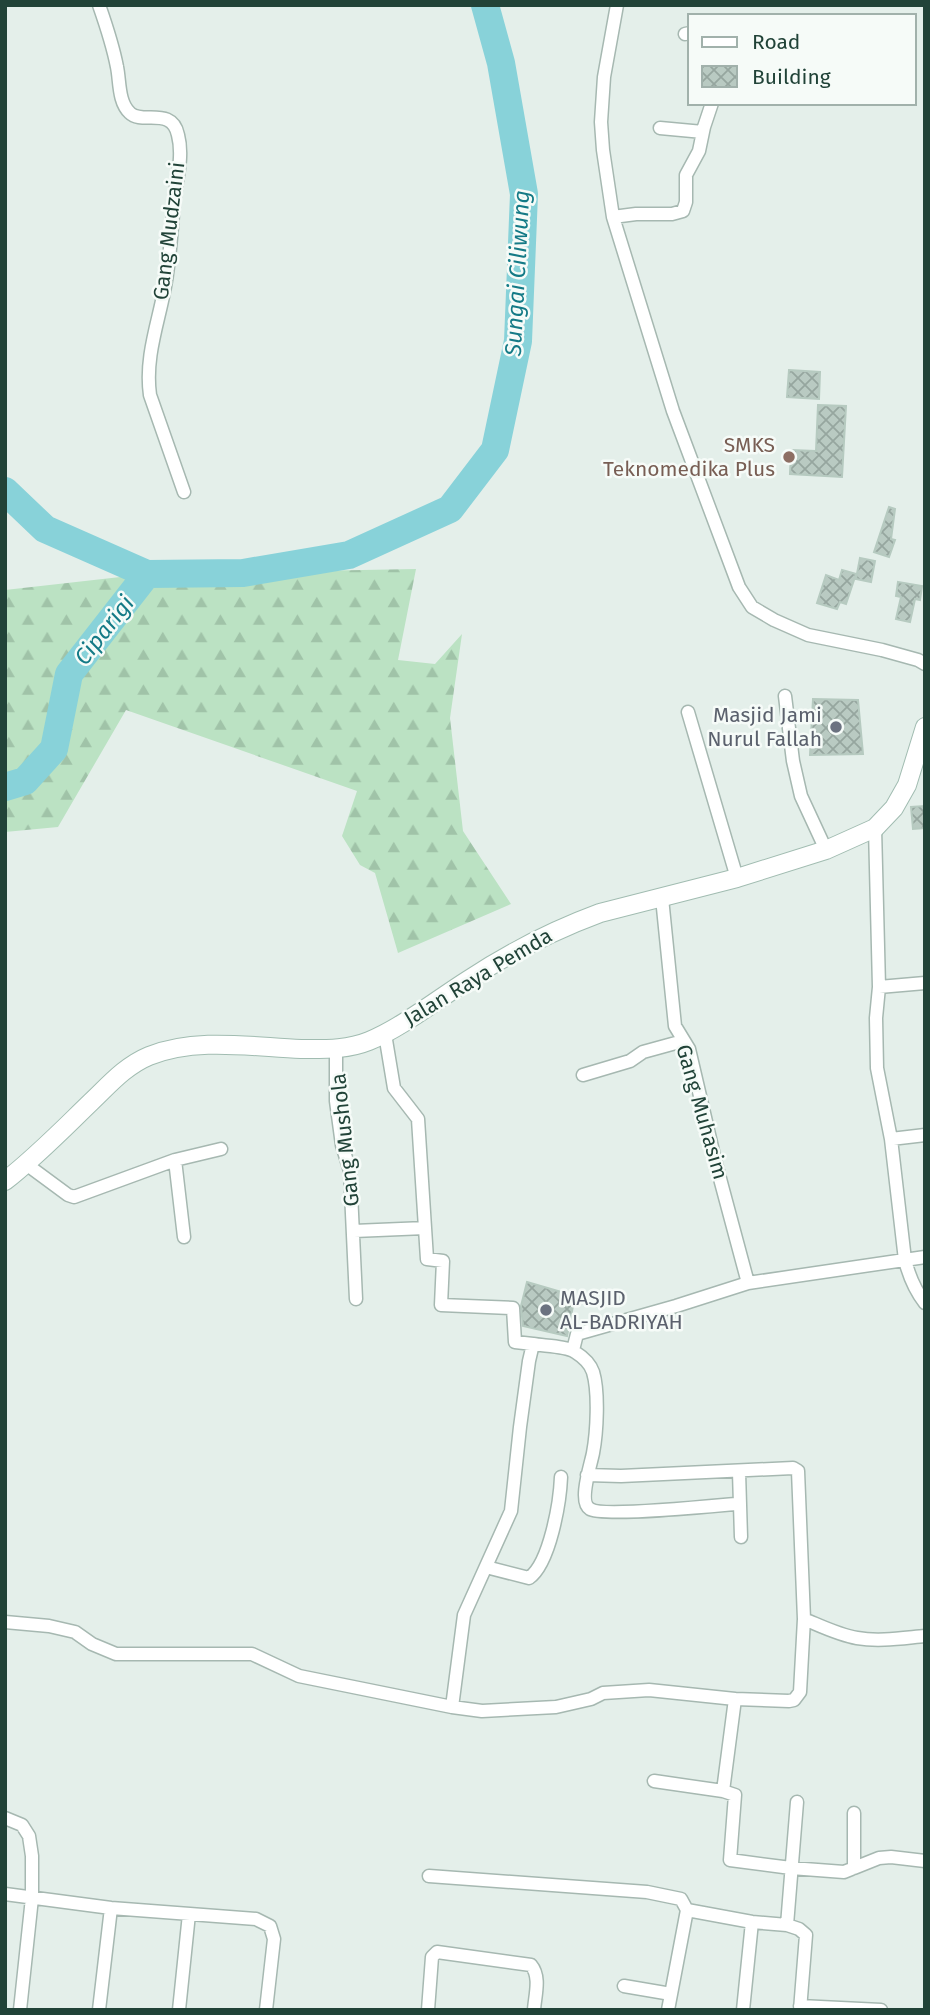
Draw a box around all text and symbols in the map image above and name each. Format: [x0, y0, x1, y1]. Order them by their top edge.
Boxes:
legend [688, 14, 916, 105]
text: Road [752, 29, 800, 55]
text: Building [752, 64, 831, 90]
street label: Gang Mudzaini [148, 160, 190, 302]
water label: Sungai Ciliwung [499, 189, 535, 358]
place label: SMKS Teknomedika Plus [603, 432, 775, 482]
marker: SMKS Teknomedika Plus [781, 449, 797, 465]
water label: Ciparigi [68, 589, 140, 670]
place label: Masjid Jami Nurul Fallah [707, 702, 822, 752]
marker: Masjid Jami Nurul Fallah [828, 719, 844, 735]
street label: Jalan Raya Pemda [399, 922, 557, 1032]
street label: Gang Muhasim [670, 1041, 734, 1183]
street label: Gang Mushola [325, 1072, 365, 1208]
place label: MASJID AL-BADRIYAH [560, 1285, 683, 1335]
marker: MASJID AL-BADRIYAH [538, 1302, 554, 1318]

